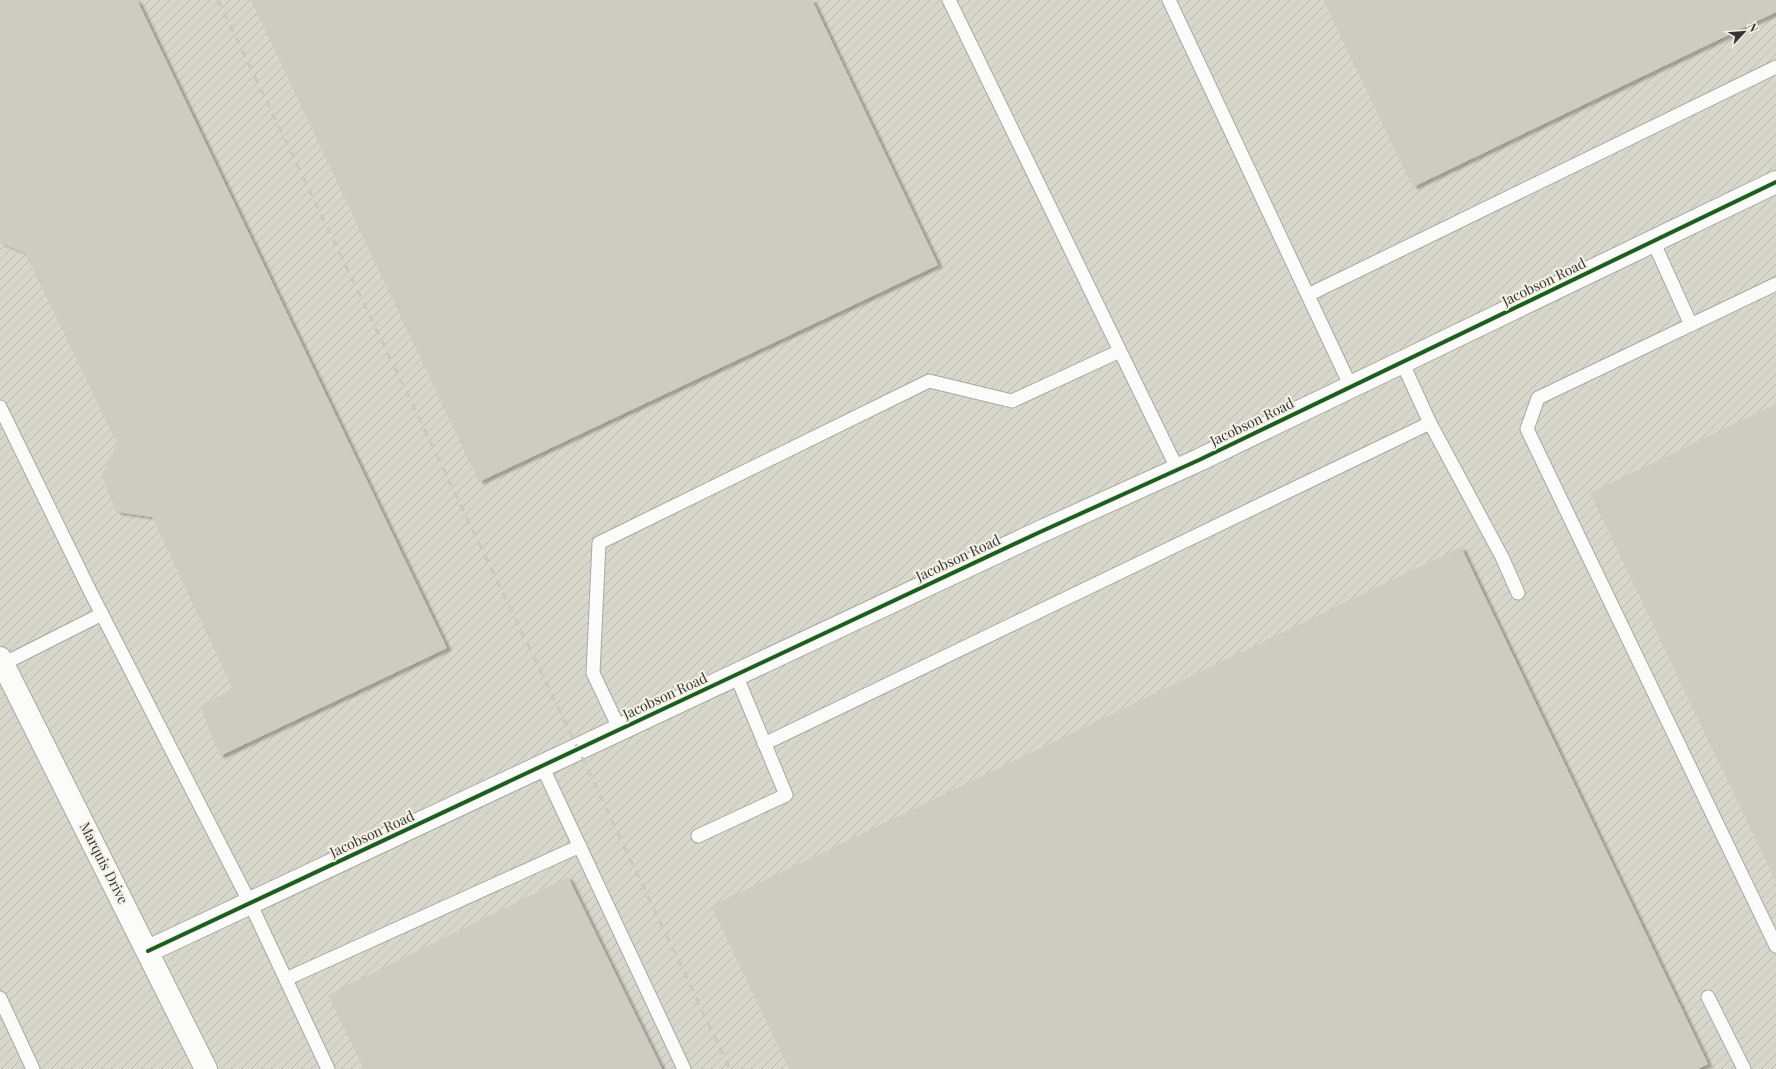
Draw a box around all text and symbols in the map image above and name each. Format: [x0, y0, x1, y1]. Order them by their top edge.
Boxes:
north arrow [1724, 12, 1764, 52]
text: N [1745, 21, 1762, 34]
street label: Jacobson Road [1498, 253, 1589, 311]
street label: Jacobson Road [1206, 393, 1297, 451]
street label: Jacobson Road [912, 530, 1003, 586]
street label: Jacobson Road [619, 668, 710, 724]
street label: Jacobson Road [326, 806, 417, 862]
street label: Marquis Drive [76, 819, 133, 907]

